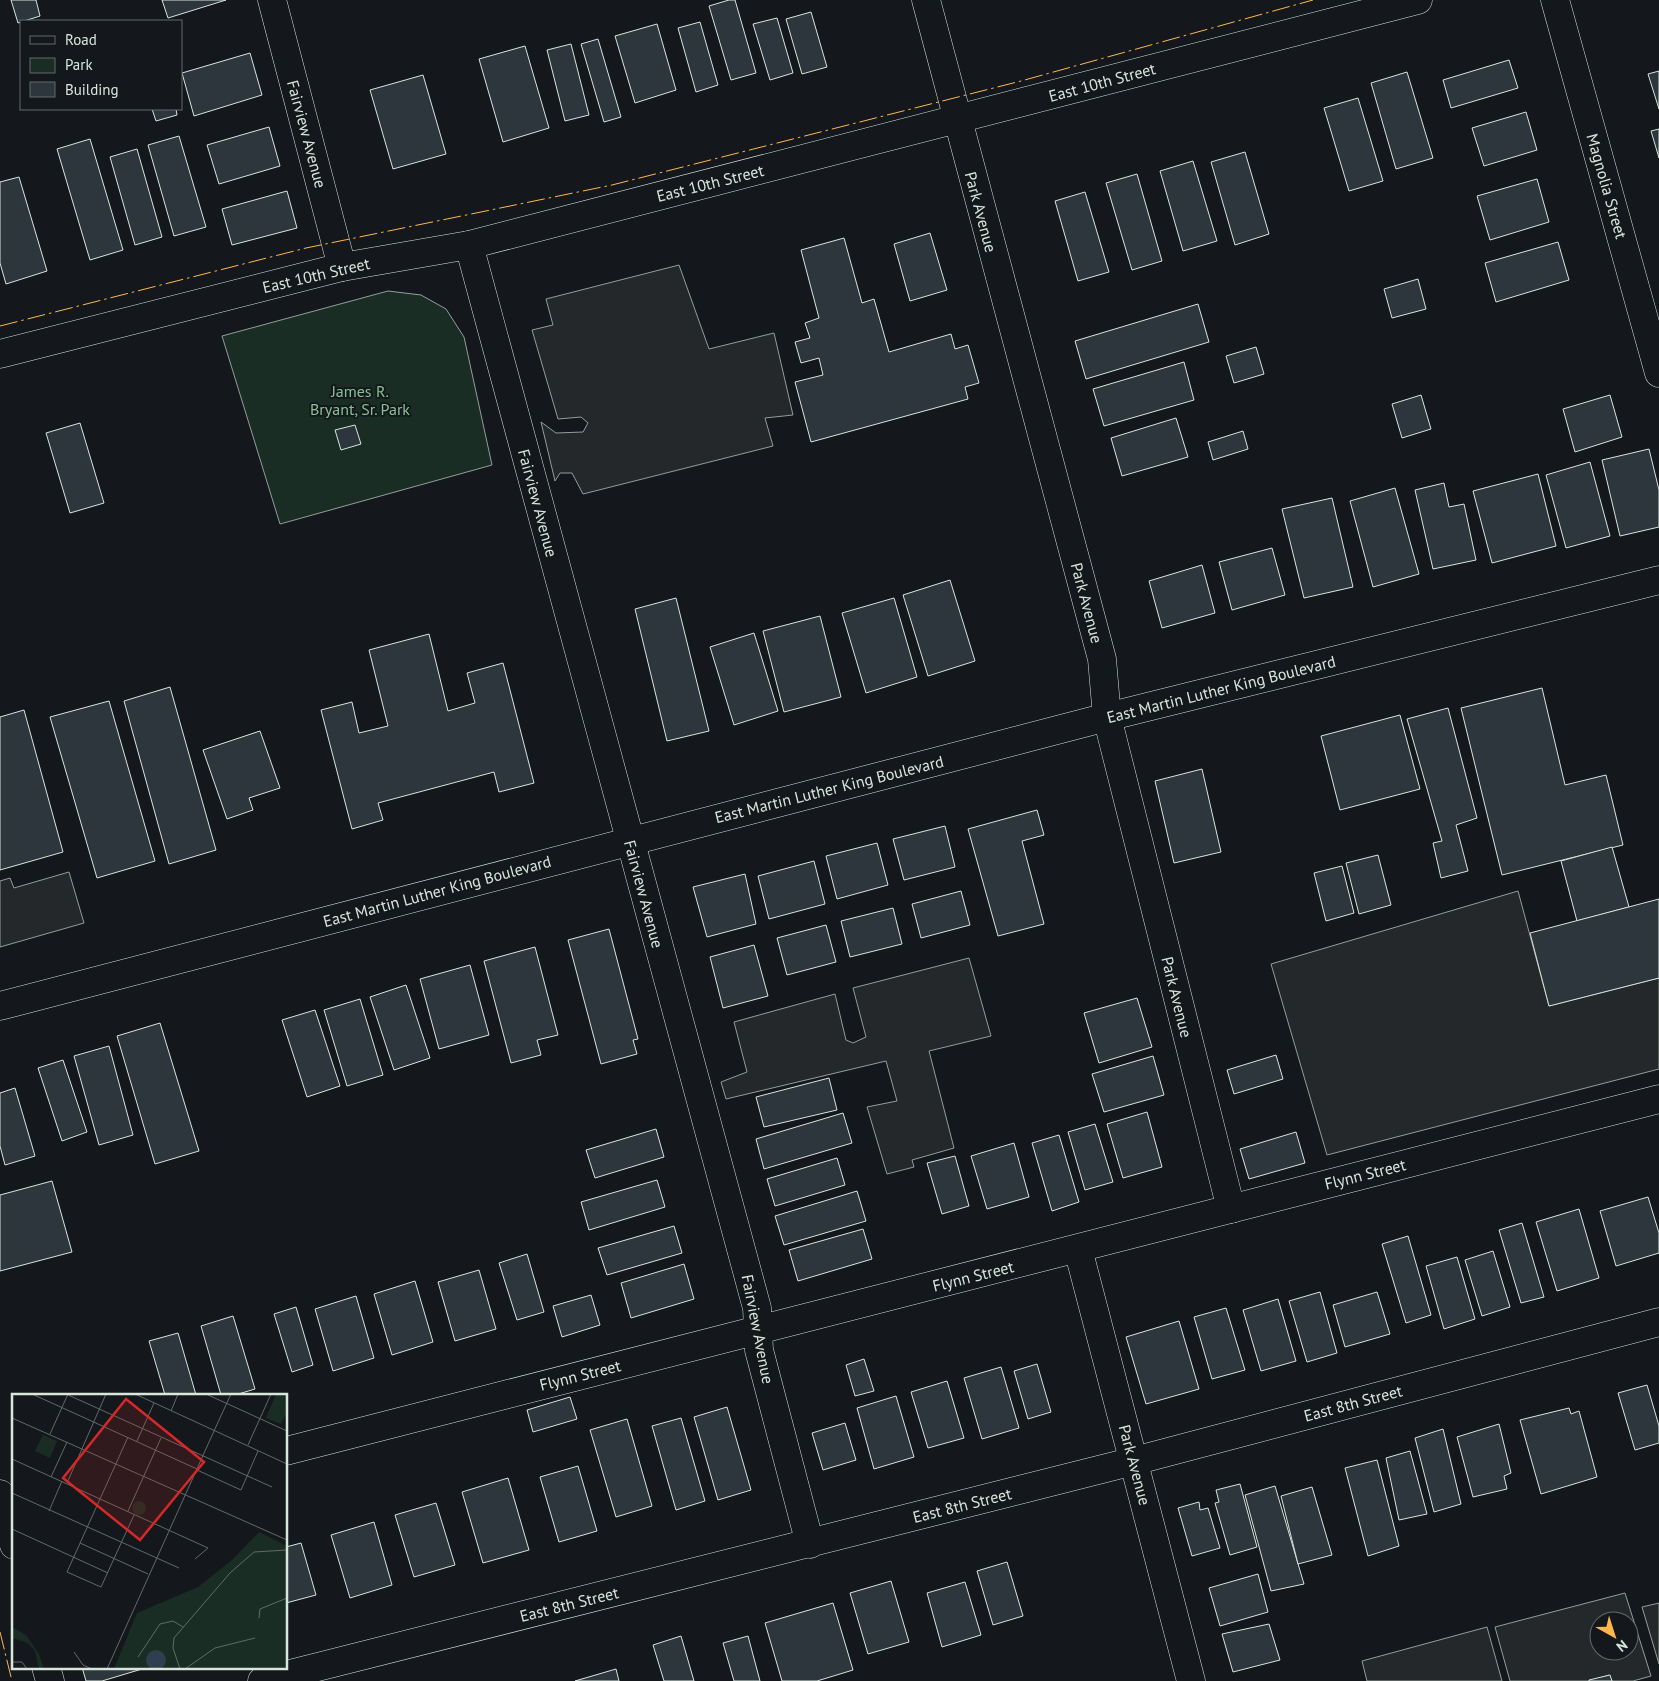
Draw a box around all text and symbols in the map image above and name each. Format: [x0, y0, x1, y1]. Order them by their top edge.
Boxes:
legend [20, 20, 182, 110]
text: Road [65, 30, 97, 49]
text: Park [65, 55, 93, 74]
street label: East 10th Street [1046, 58, 1158, 106]
street label: Fairview Avenue [283, 78, 331, 190]
text: Building [65, 80, 119, 99]
street label: Magnolia Street [1582, 131, 1632, 241]
street label: East 10th Street [654, 160, 766, 206]
street label: Park Avenue [961, 169, 1001, 255]
street label: East 10th Street [260, 253, 372, 297]
park label: James R. Bryant, Sr. Park [310, 381, 410, 419]
street label: Fairview Avenue [514, 447, 562, 559]
street label: Park Avenue [1067, 560, 1107, 646]
street label: East Martin Luther King Boulevard [1105, 651, 1337, 727]
street label: East Martin Luther King Boulevard [713, 751, 945, 827]
street label: Fairview Avenue [620, 838, 668, 950]
street label: East Martin Luther King Boulevard [321, 851, 553, 931]
street label: Park Avenue [1157, 954, 1197, 1040]
street label: Flynn Street [1322, 1154, 1408, 1194]
street label: Flynn Street [930, 1256, 1016, 1296]
street label: Fairview Avenue [738, 1273, 778, 1385]
street label: Flynn Street [537, 1355, 623, 1395]
street label: East 8th Street [1302, 1380, 1405, 1426]
inset map [12, 1394, 288, 1668]
street label: Park Avenue [1115, 1422, 1155, 1508]
street label: East 8th Street [911, 1483, 1014, 1527]
street label: East 8th Street [518, 1582, 621, 1626]
north arrow [1589, 1611, 1639, 1661]
text: N [1613, 1636, 1631, 1656]

